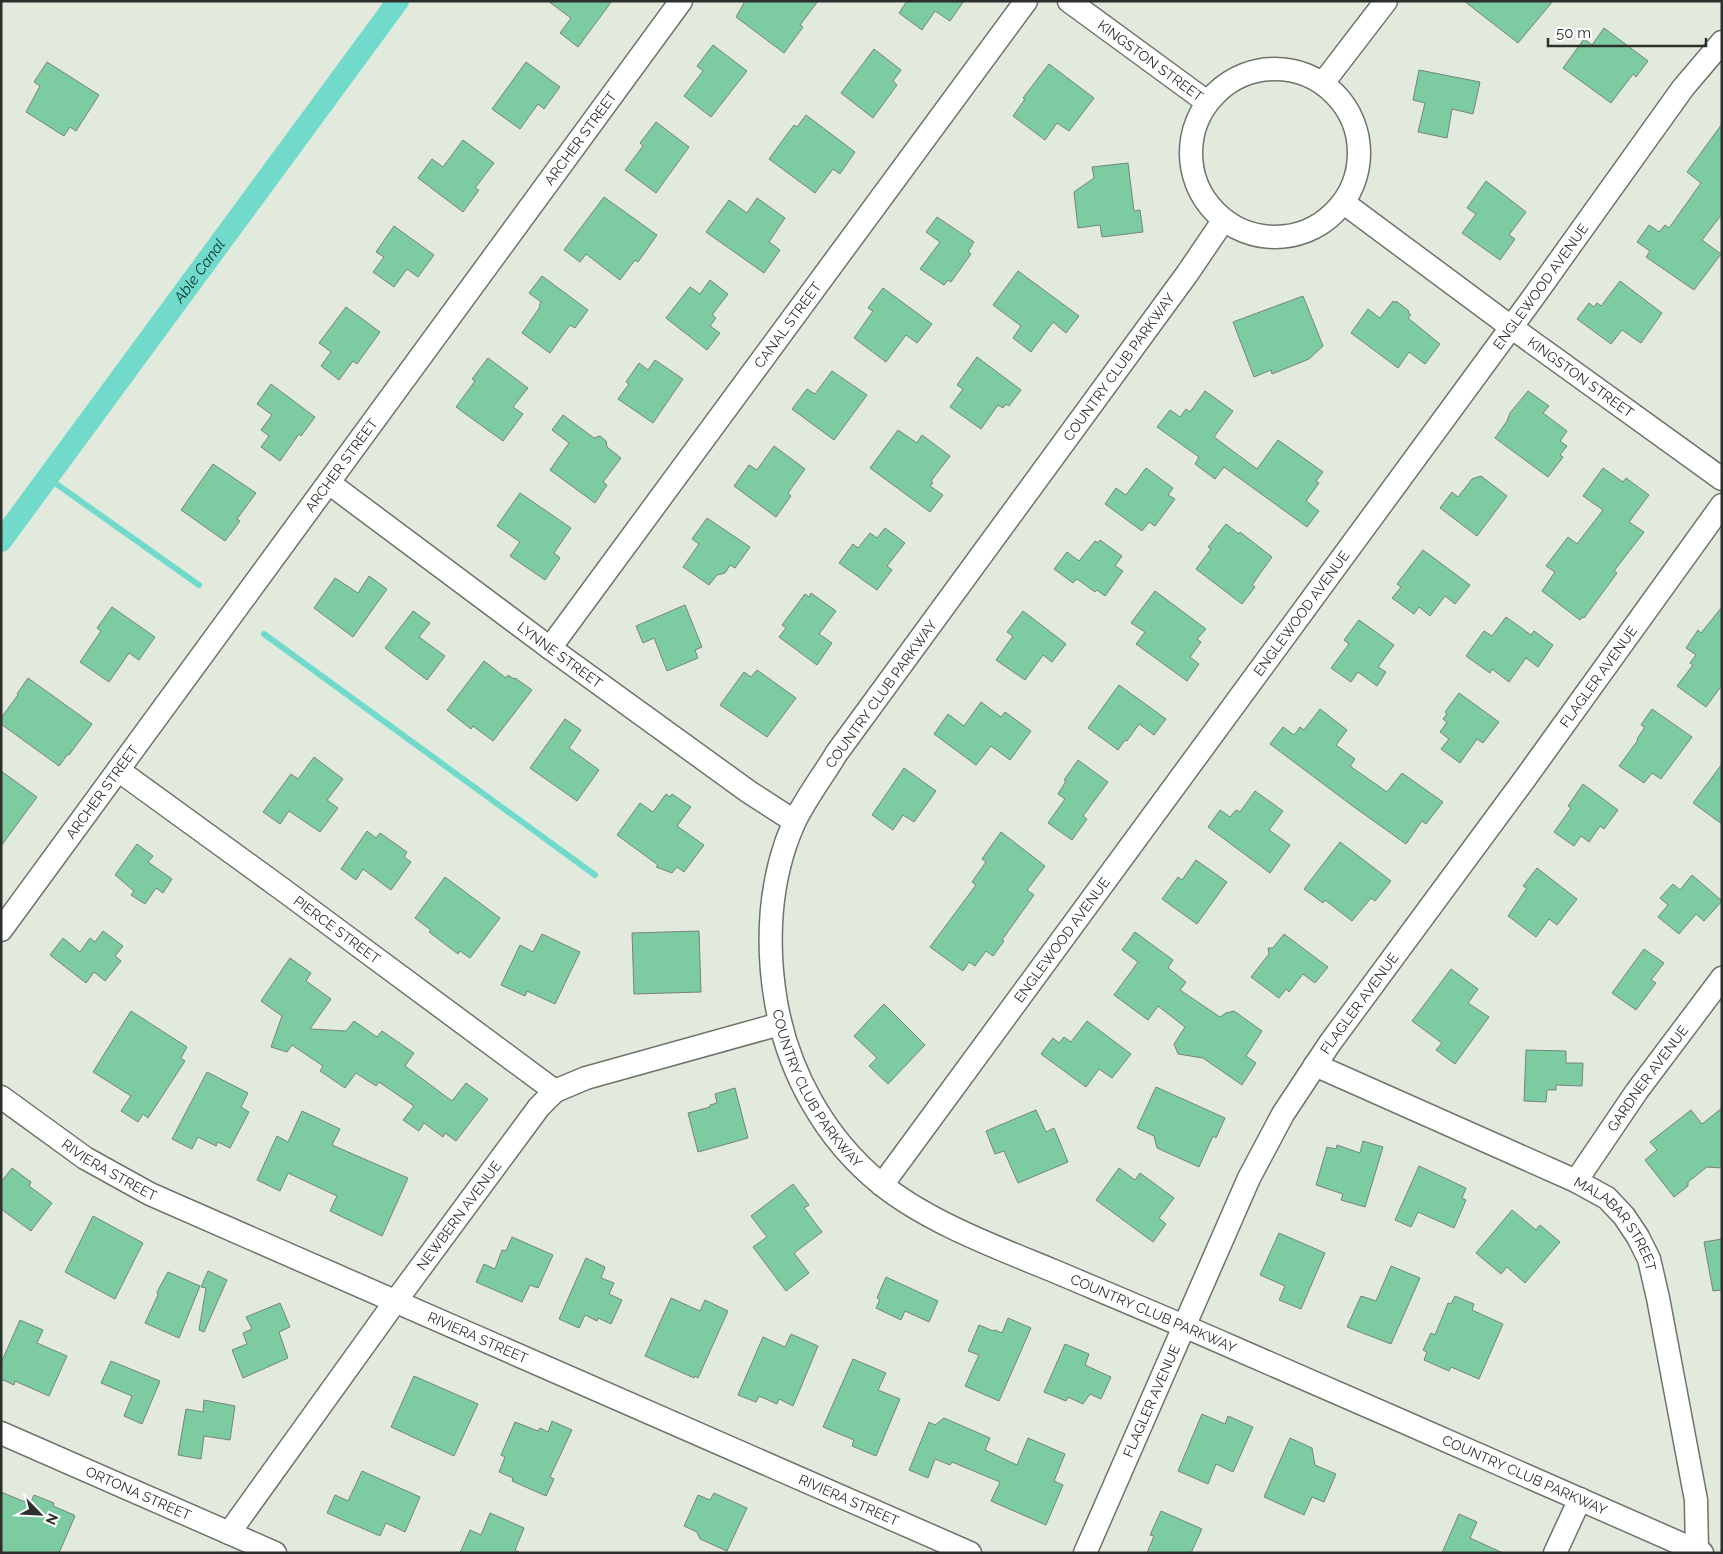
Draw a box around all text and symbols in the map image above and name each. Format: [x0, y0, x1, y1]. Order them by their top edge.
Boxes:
scale bar [1548, 15, 1706, 47]
street label: KINGSTON STREET [1095, 17, 1207, 105]
text: 50 m [1556, 24, 1591, 42]
street label: ARCHER STREET [541, 88, 620, 188]
street label: ENGLEWOOD AVENUE [1490, 221, 1591, 352]
water label: Able Canal [170, 236, 229, 307]
street label: CANAL STREET [751, 279, 825, 371]
street label: COUNTRY CLUB PARKWAY [1060, 290, 1178, 444]
street label: KINGSTON STREET [1525, 334, 1637, 421]
street label: ARCHER STREET [302, 415, 381, 515]
street label: ENGLEWOOD AVENUE [1250, 548, 1353, 679]
street label: COUNTRY CLUB PARKWAY [822, 617, 940, 771]
street label: LYNNE STREET [514, 619, 606, 692]
street label: FLAGLER AVENUE [1556, 623, 1640, 731]
street label: ARCHER STREET [63, 742, 142, 842]
street label: ENGLEWOOD AVENUE [1011, 874, 1113, 1006]
street label: PIERCE STREET [291, 892, 384, 967]
street label: FLAGLER AVENUE [1317, 950, 1402, 1057]
street label: COUNTRY CLUB PARKWAY [770, 1008, 866, 1171]
street label: GARDNER AVENUE [1604, 1022, 1691, 1135]
street label: RIVIERA STREET [59, 1136, 160, 1204]
street label: NEWBERN AVENUE [413, 1158, 504, 1273]
street label: MALABAR STREET [1571, 1174, 1660, 1273]
street label: COUNTRY CLUB PARKWAY [1068, 1271, 1239, 1356]
street label: RIVIERA STREET [425, 1309, 531, 1367]
street label: FLAGLER AVENUE [1120, 1342, 1183, 1460]
street label: COUNTRY CLUB PARKWAY [1440, 1432, 1610, 1518]
street label: ORTONA STREET [83, 1463, 194, 1523]
street label: RIVIERA STREET [796, 1471, 902, 1529]
north arrow [15, 1489, 65, 1539]
text: N [42, 1511, 61, 1527]

